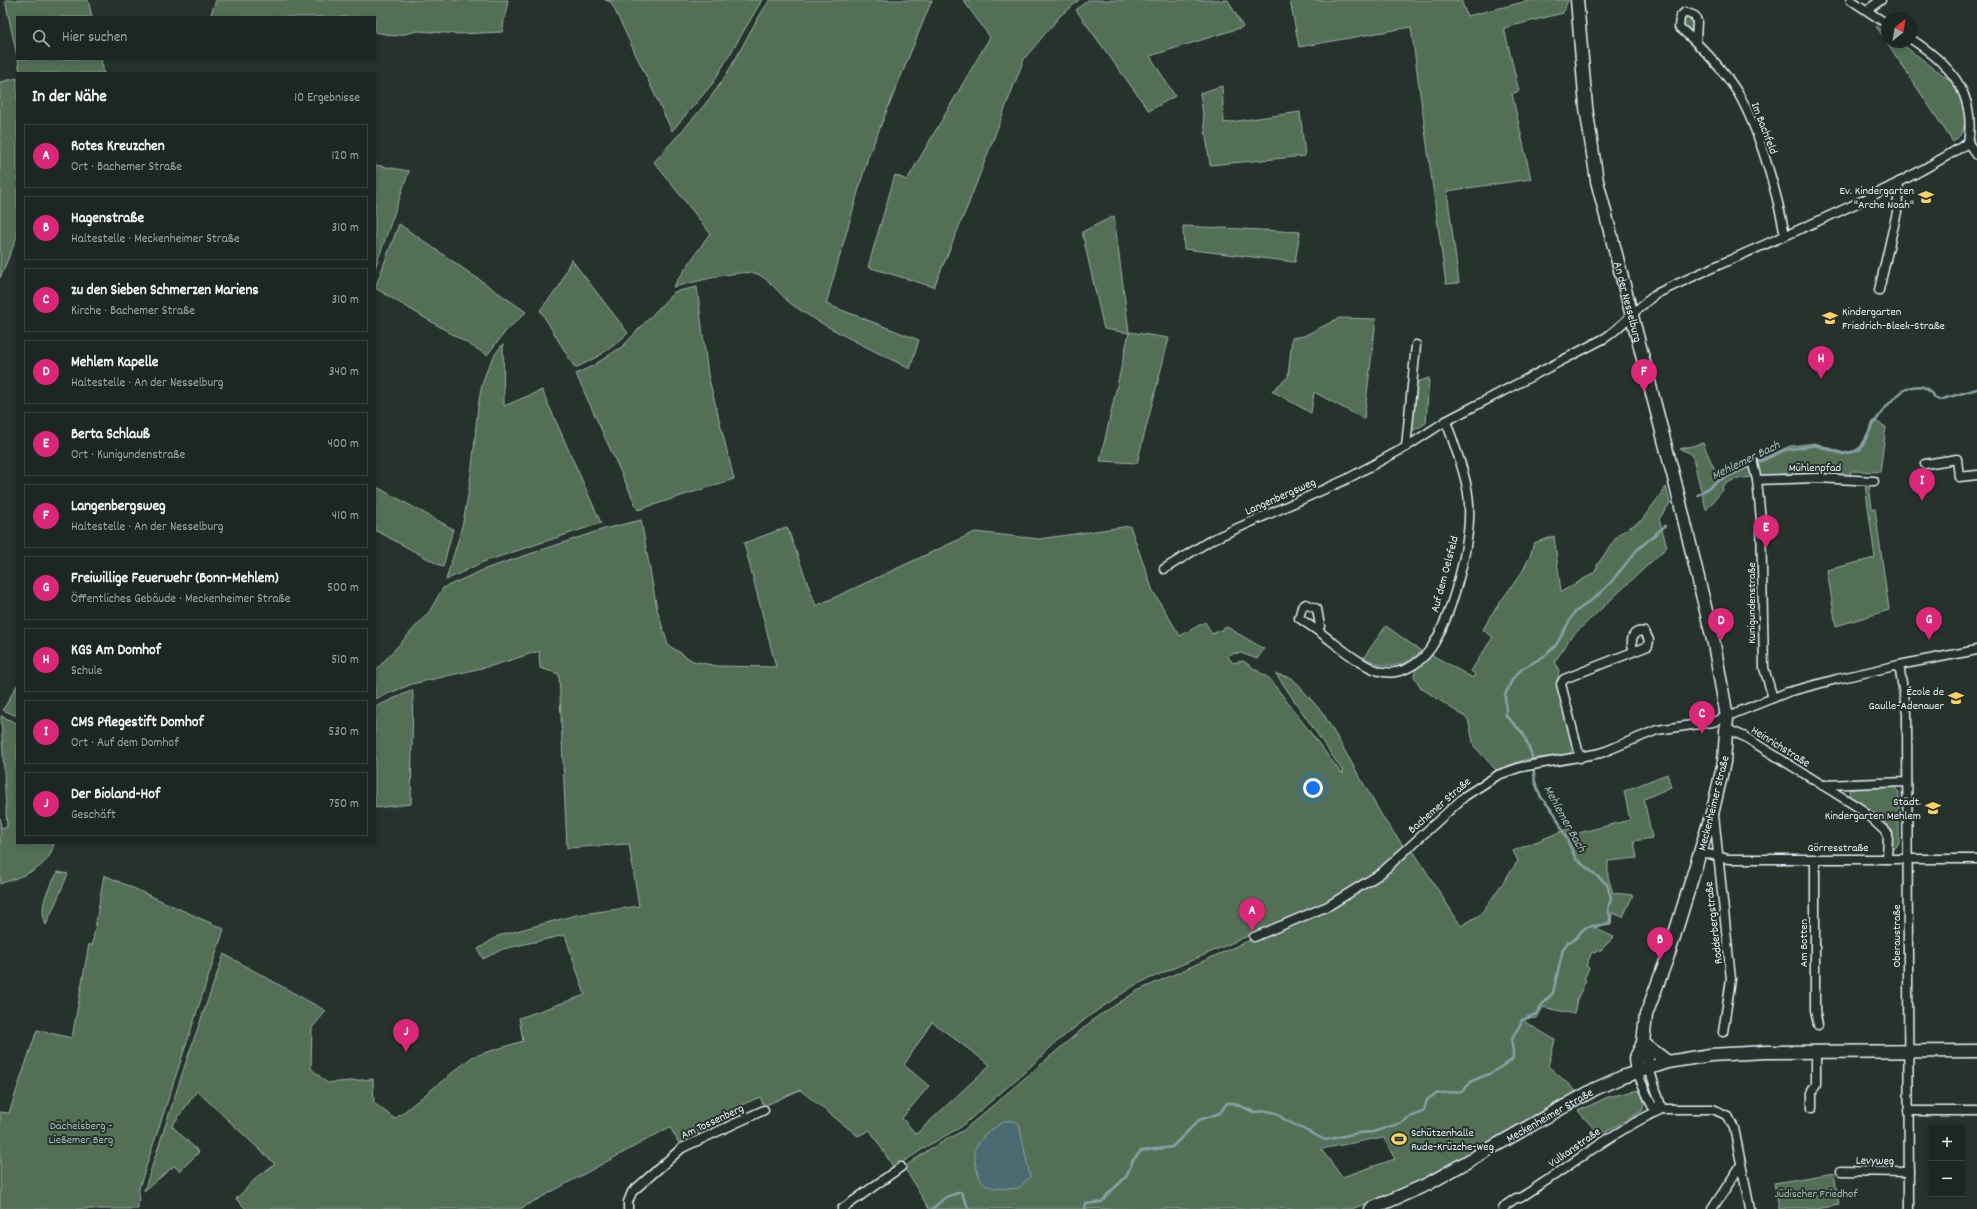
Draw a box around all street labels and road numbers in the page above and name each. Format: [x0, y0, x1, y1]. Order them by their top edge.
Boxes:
street label: Im Bachfeld [1746, 100, 1781, 157]
street label: An der Nesselburg [1608, 260, 1645, 344]
street label: Mühlenpfad [1789, 460, 1841, 477]
street label: Langenbergsweg [1243, 474, 1319, 521]
street label: Auf dem Oelsfeld [1427, 534, 1464, 615]
street label: Kunigundenstraße [1744, 562, 1761, 644]
street label: Heinrichstraße [1747, 722, 1813, 772]
street label: Meckenheimer Straße [1694, 754, 1734, 853]
street label: Bachemer Straße [1405, 774, 1475, 838]
street label: Görresstraße [1807, 840, 1869, 857]
street label: Rodderbergstraße [1701, 881, 1728, 965]
street label: Oberaustraße [1889, 904, 1906, 968]
street label: Am Botten [1796, 918, 1813, 967]
street label: Meckenheimer Straße [1504, 1085, 1597, 1148]
street label: Am Tossenberg [678, 1100, 747, 1144]
street label: Vulkanstraße [1545, 1124, 1604, 1173]
street label: Levyweg [1856, 1153, 1894, 1170]

